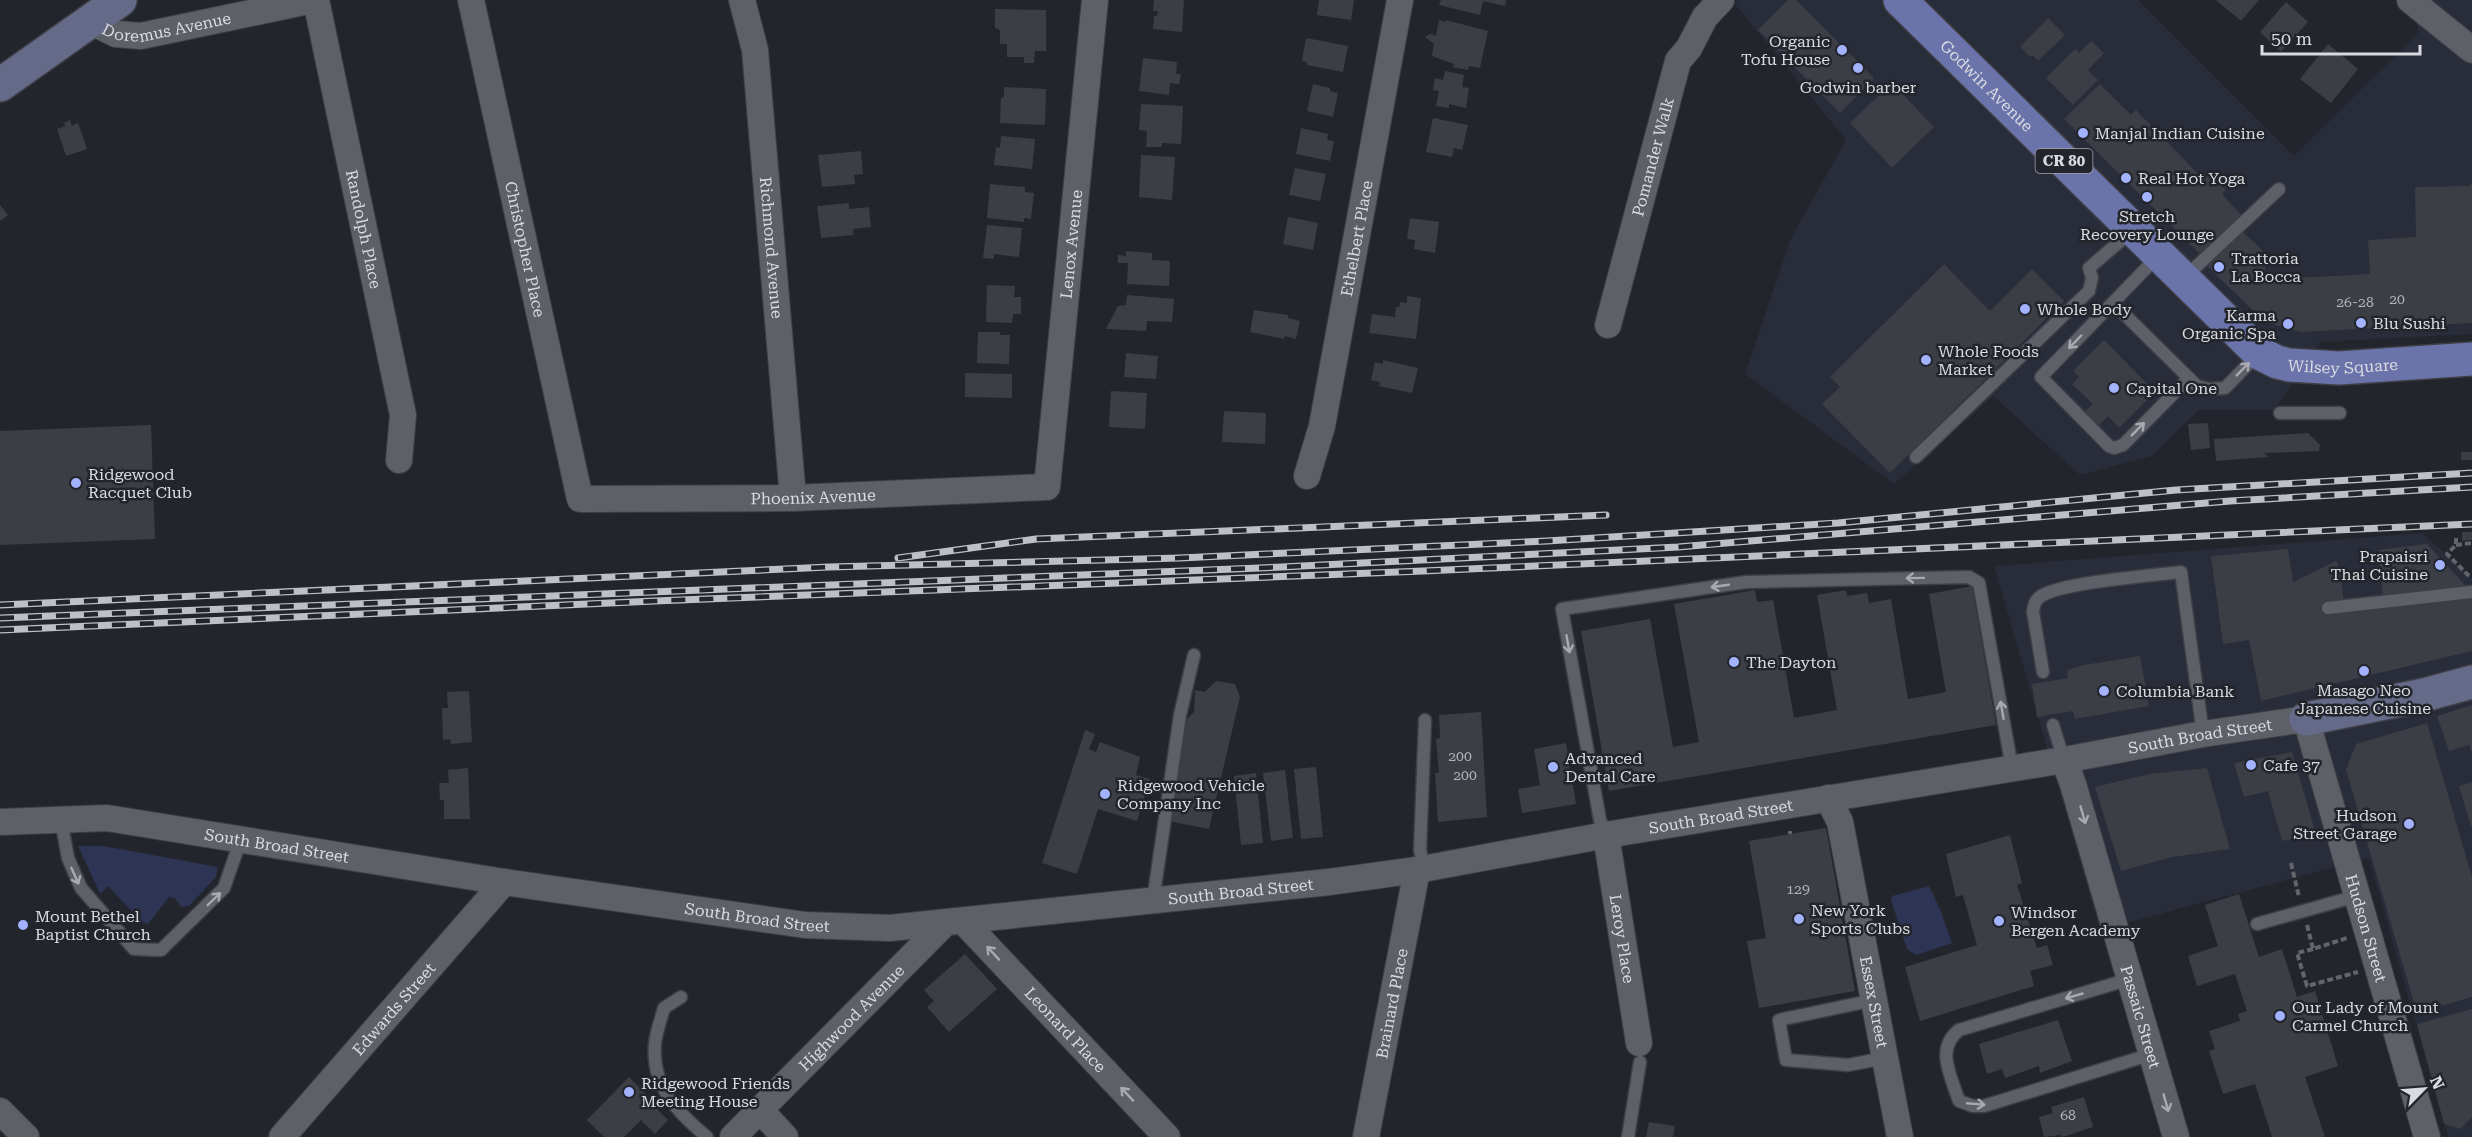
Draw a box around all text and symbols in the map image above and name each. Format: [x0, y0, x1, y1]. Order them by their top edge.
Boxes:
street label: Doremus Avenue [99, 8, 233, 46]
scale bar [2262, 18, 2420, 56]
text: 50 m [2271, 28, 2312, 49]
place label: Organic Tofu House [1741, 32, 1830, 69]
street label: Godwin Avenue [1936, 36, 2037, 136]
marker: Organic Tofu House [1835, 43, 1849, 57]
marker: Godwin barber [1851, 61, 1865, 75]
place label: Godwin barber [1800, 78, 1917, 97]
street label: Pomander Walk [1628, 95, 1678, 219]
place label: Manjal Indian Cuisine [2095, 124, 2265, 143]
marker: Manjal Indian Cuisine [2076, 126, 2090, 140]
road number: CR 80 [2036, 149, 2092, 173]
street label: Randolph Place [342, 168, 385, 291]
place label: Real Hot Yoga [2138, 169, 2246, 188]
marker: Real Hot Yoga [2119, 171, 2133, 185]
street label: Richmond Avenue [756, 176, 787, 319]
street label: Ethelbert Place [1337, 179, 1377, 298]
street label: Christopher Place [501, 180, 549, 319]
street label: Lenox Avenue [1057, 189, 1086, 300]
marker: Stretch Recovery Lounge [2140, 190, 2154, 204]
place label: Stretch Recovery Lounge [2080, 207, 2214, 244]
place label: Trattoria La Bocca [2231, 249, 2301, 286]
marker: Trattoria La Bocca [2212, 260, 2226, 274]
house number: 20 [2389, 291, 2405, 307]
house number: 26-28 [2336, 294, 2374, 310]
place label: Whole Body [2037, 300, 2132, 319]
marker: Whole Body [2018, 302, 2032, 316]
place label: Karma Organic Spa [2182, 306, 2276, 343]
place label: Blu Sushi [2373, 314, 2446, 333]
marker: Blu Sushi [2354, 316, 2368, 330]
marker: Karma Organic Spa [2281, 317, 2295, 331]
one-way arrow [2067, 335, 2082, 350]
place label: Whole Foods Market [1938, 342, 2039, 379]
marker: Whole Foods Market [1919, 353, 1933, 367]
street label: Wilsey Square [2287, 355, 2399, 378]
one-way arrow [2236, 362, 2250, 377]
place label: Capital One [2126, 379, 2217, 398]
marker: Capital One [2107, 381, 2121, 395]
one-way arrow [2131, 422, 2145, 437]
place label: Ridgewood Racquet Club [88, 465, 192, 502]
marker: Ridgewood Racquet Club [69, 476, 83, 490]
street label: Phoenix Avenue [751, 485, 876, 508]
place label: Prapaisri Thai Cuisine [2331, 547, 2428, 584]
marker: Prapaisri Thai Cuisine [2433, 558, 2447, 572]
one-way arrow [1905, 572, 1925, 584]
one-way arrow [1711, 581, 1731, 592]
one-way arrow [1563, 634, 1574, 653]
place label: The Dayton [1746, 653, 1836, 672]
marker: The Dayton [1727, 655, 1741, 669]
marker: Masago Neo Japanese Cuisine [2357, 664, 2371, 678]
place label: Masago Neo Japanese Cuisine [2297, 681, 2431, 718]
place label: Columbia Bank [2116, 682, 2234, 701]
marker: Columbia Bank [2097, 684, 2111, 698]
one-way arrow [1996, 701, 2007, 720]
street label: South Broad Street [2126, 715, 2273, 758]
house number: 200 [1448, 748, 1472, 764]
place label: Advanced Dental Care [1565, 749, 1656, 786]
place label: Cafe 37 [2263, 756, 2320, 775]
marker: Cafe 37 [2244, 758, 2258, 772]
marker: Advanced Dental Care [1546, 760, 1560, 774]
house number: 200 [1453, 767, 1477, 783]
place label: Ridgewood Vehicle Company Inc [1117, 776, 1265, 813]
marker: Ridgewood Vehicle Company Inc [1098, 787, 1112, 801]
street label: South Broad Street [1647, 796, 1794, 838]
one-way arrow [2078, 805, 2089, 824]
place label: Hudson Street Garage [2293, 806, 2397, 843]
marker: Hudson Street Garage [2402, 817, 2416, 831]
street label: South Broad Street [203, 825, 350, 867]
one-way arrow [70, 866, 82, 884]
street label: Hudson Street [2341, 872, 2391, 984]
street label: South Broad Street [1167, 875, 1314, 909]
house number: 129 [1786, 881, 1810, 897]
one-way arrow [206, 891, 221, 906]
street label: Leroy Place [1606, 893, 1638, 985]
street label: South Broad Street [684, 899, 830, 936]
place label: New York Sports Clubs [1811, 901, 1910, 938]
place label: Windsor Bergen Academy [2011, 903, 2141, 940]
place label: Mount Bethel Baptist Church [35, 907, 151, 944]
marker: New York Sports Clubs [1792, 912, 1806, 926]
marker: Windsor Bergen Academy [1992, 914, 2006, 928]
marker: Mount Bethel Baptist Church [16, 918, 30, 932]
one-way arrow [986, 945, 1001, 960]
street label: Brainard Place [1372, 946, 1412, 1060]
street label: Essex Street [1856, 954, 1892, 1050]
street label: Edwards Street [349, 959, 439, 1059]
street label: Highwood Avenue [795, 961, 908, 1075]
street label: Passaic Street [2116, 963, 2164, 1071]
street label: Leonard Place [1021, 983, 1110, 1077]
one-way arrow [2065, 991, 2084, 1002]
place label: Our Lady of Mount Carmel Church [2292, 998, 2439, 1035]
marker: Our Lady of Mount Carmel Church [2273, 1009, 2287, 1023]
north arrow [2394, 1059, 2454, 1119]
text: N [2426, 1073, 2448, 1092]
place label: Ridgewood Friends Meeting House [641, 1074, 790, 1111]
marker: Ridgewood Friends Meeting House [622, 1085, 636, 1099]
one-way arrow [1120, 1087, 1134, 1102]
one-way arrow [2161, 1093, 2173, 1112]
one-way arrow [1966, 1099, 1985, 1110]
house number: 68 [2060, 1107, 2076, 1123]

